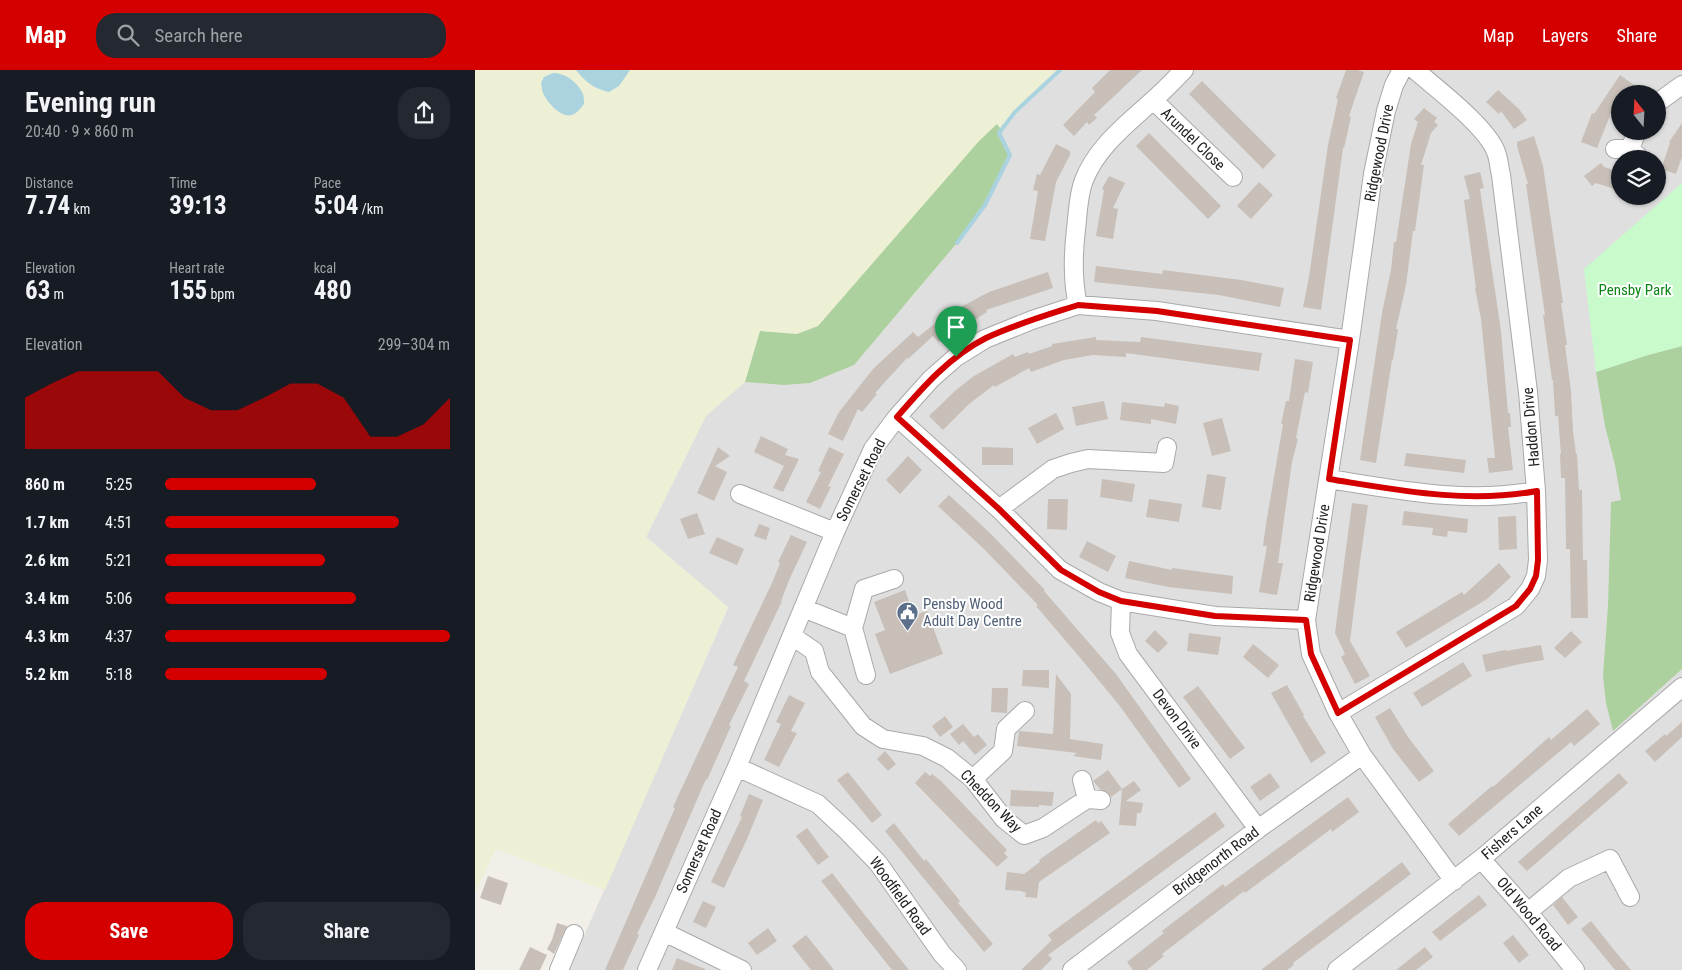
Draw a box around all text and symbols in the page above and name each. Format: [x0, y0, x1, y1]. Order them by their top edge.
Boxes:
search box [96, 13, 446, 58]
text: Map [25, 21, 66, 49]
icon: search [114, 21, 142, 49]
text: Search here [154, 24, 243, 47]
text: Map [1483, 25, 1514, 46]
text: Layers [1542, 25, 1589, 46]
text: Share [1617, 25, 1657, 46]
north arrow [1611, 85, 1666, 140]
map controls [1611, 85, 1666, 205]
text: Evening run [25, 86, 156, 119]
button: share [398, 87, 450, 139]
street label: Ridgewood Drive [1361, 103, 1397, 203]
street label: Arundel Close [1157, 104, 1229, 174]
text: 20:40 · 9 × 860 m [25, 122, 134, 141]
button: layers [1611, 150, 1666, 205]
text: Distance [25, 175, 73, 191]
text: Time [169, 175, 197, 191]
text: Pace [314, 175, 341, 191]
text: 7.74 [25, 191, 70, 220]
text: 39:13 [169, 191, 227, 220]
text: 5:04 [314, 191, 358, 220]
text: km [70, 201, 90, 217]
text: /km [358, 201, 384, 217]
text: Elevation [25, 260, 75, 276]
text: Heart rate [169, 260, 225, 276]
text: kcal [314, 260, 336, 276]
text: 63 [25, 276, 50, 305]
text: 155 [169, 276, 207, 305]
text: 480 [314, 276, 352, 305]
park label: Pensby Park [1598, 281, 1672, 299]
text: m [50, 286, 64, 302]
text: bpm [207, 286, 235, 302]
pin [935, 306, 977, 357]
icon: arrive [942, 313, 970, 341]
text: Elevation [25, 335, 83, 354]
text: 299–304 m [378, 335, 450, 354]
street label: Haddon Drive [1519, 387, 1543, 467]
street label: Somerset Road [833, 436, 889, 524]
text: 860 m [25, 475, 65, 494]
text: 5:25 [105, 475, 132, 494]
street label: Ridgewood Drive [1300, 503, 1334, 603]
text: 1.7 km [25, 513, 69, 532]
text: 4:51 [105, 513, 132, 532]
text: 2.6 km [25, 551, 69, 570]
text: 5:21 [105, 551, 132, 570]
text: 3.4 km [25, 589, 69, 608]
text: 5:06 [105, 589, 132, 608]
place label: Pensby Wood Adult Day Centre [923, 595, 1022, 630]
public building icon: Pensby Wood Adult Day Centre [895, 601, 919, 632]
text: 4.3 km [25, 627, 69, 646]
text: 4:37 [105, 627, 132, 646]
text: 5.2 km [25, 665, 69, 684]
text: 5:18 [105, 665, 132, 684]
street label: Devon Drive [1149, 686, 1205, 752]
street label: Cheddon Way [957, 766, 1025, 836]
street label: Fishers Lane [1478, 801, 1546, 863]
street label: Somerset Road [672, 806, 726, 896]
street label: Bridgenorth Road [1169, 823, 1263, 899]
street label: Woodfield Road [866, 853, 934, 939]
street label: Old Wood Road [1493, 874, 1565, 954]
button: Save [25, 902, 233, 960]
button: Share [243, 902, 450, 960]

